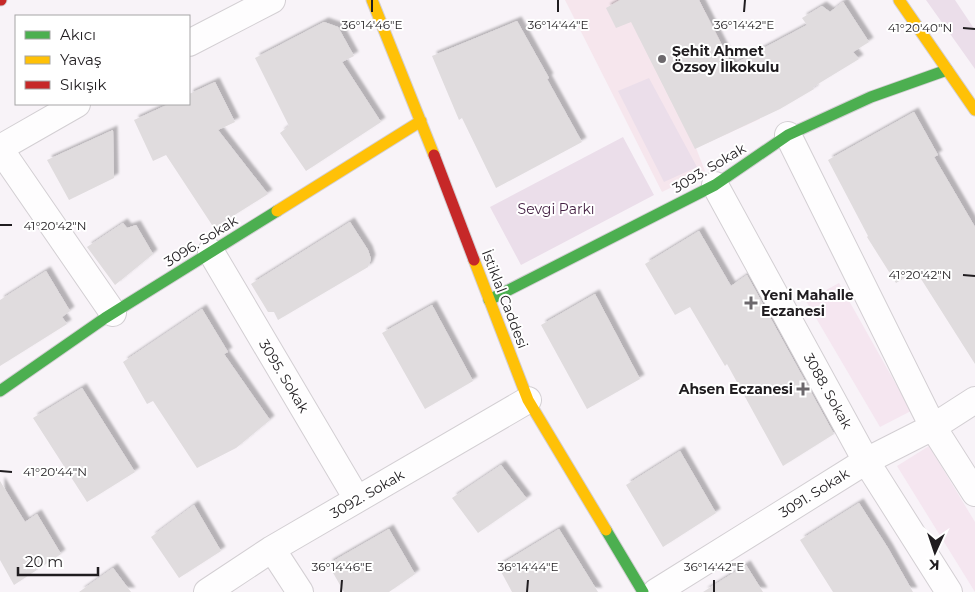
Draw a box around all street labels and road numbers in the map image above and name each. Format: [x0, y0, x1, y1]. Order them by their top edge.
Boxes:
street label: 3093. Sokak [669, 139, 749, 197]
street label: 3096. Sokak [161, 211, 242, 271]
street label: İstiklal Caddesi [478, 247, 532, 351]
street label: 3095. Sokak [255, 336, 313, 417]
street label: 3088. Sokak [800, 350, 857, 433]
street label: 3091. Sokak [775, 464, 853, 522]
street label: 3092. Sokak [327, 465, 408, 522]

